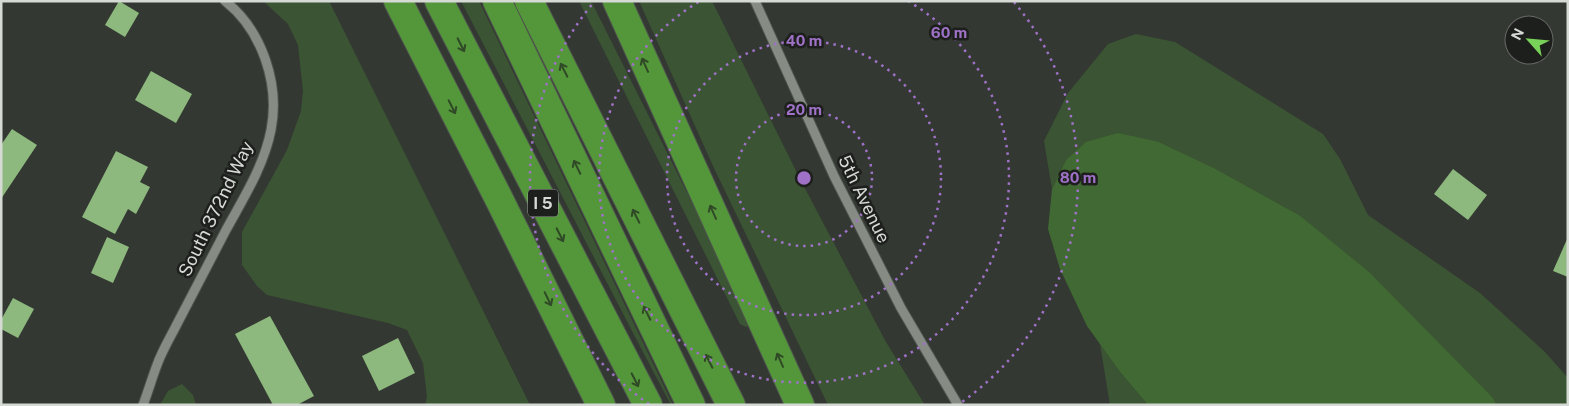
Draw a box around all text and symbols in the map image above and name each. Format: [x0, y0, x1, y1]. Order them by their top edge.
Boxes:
north arrow [1504, 15, 1554, 65]
text: 60 m [931, 24, 967, 41]
text: N [1508, 26, 1527, 43]
text: 40 m [786, 32, 822, 49]
one-way arrow [456, 37, 466, 52]
one-way arrow [640, 58, 650, 73]
one-way arrow [559, 63, 568, 78]
one-way arrow [448, 99, 457, 114]
text: 20 m [786, 101, 822, 118]
street label: South 372nd Way [174, 137, 258, 280]
street label: 5th Avenue [834, 151, 895, 246]
one-way arrow [572, 160, 581, 175]
centre of rings [795, 169, 813, 187]
text: 80 m [1060, 169, 1096, 186]
road number: I 5 [528, 190, 558, 217]
one-way arrow [707, 205, 717, 220]
one-way arrow [631, 209, 640, 224]
one-way arrow [555, 228, 565, 243]
one-way arrow [544, 291, 554, 306]
one-way arrow [642, 306, 652, 321]
one-way arrow [775, 353, 784, 368]
one-way arrow [704, 354, 713, 369]
one-way arrow [630, 372, 640, 387]

